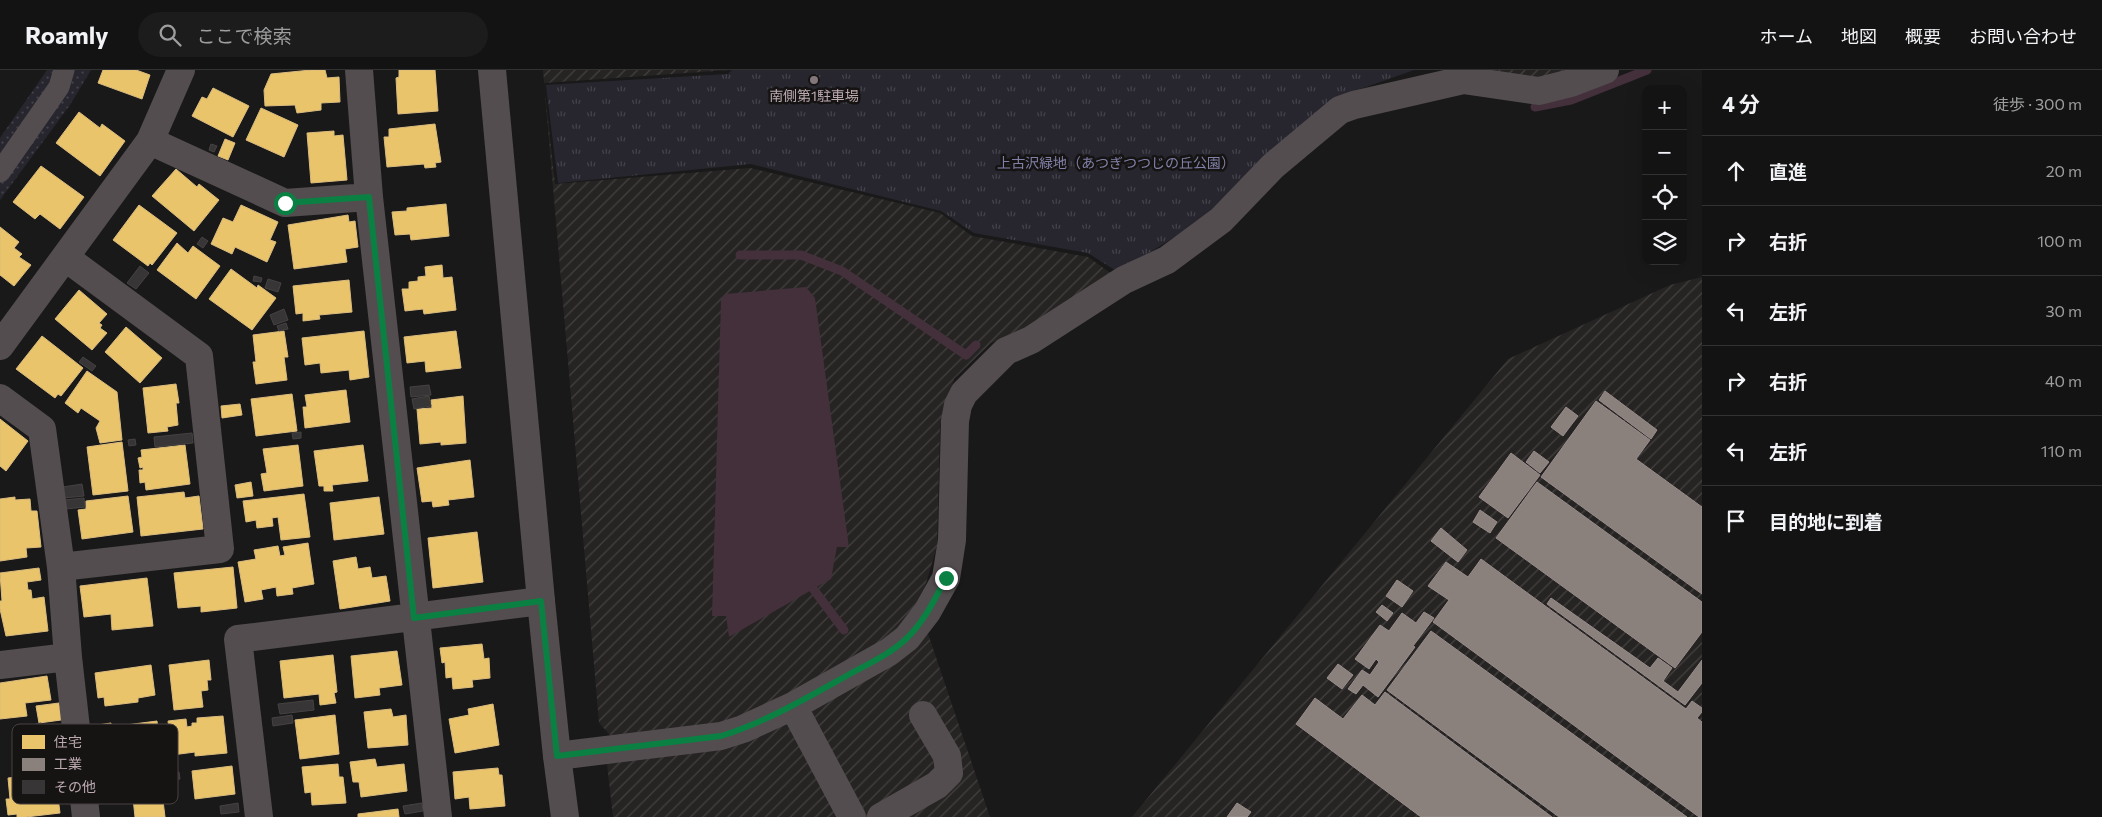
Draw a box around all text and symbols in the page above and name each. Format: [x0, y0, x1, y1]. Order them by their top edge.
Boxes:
search box [138, 12, 488, 57]
text: Roamly [25, 20, 108, 49]
icon: search [156, 21, 184, 49]
text: ここで検索 [196, 24, 291, 47]
text: ホーム [1760, 25, 1813, 47]
text: 地図 [1841, 25, 1877, 47]
text: 概要 [1905, 25, 1941, 47]
text: お問い合わせ [1969, 25, 2077, 47]
marker: 南側第1駐車場 [808, 74, 820, 86]
map controls [1642, 85, 1687, 265]
button: + [1642, 85, 1687, 130]
place label: 南側第1駐車場 [769, 87, 859, 104]
text: 4 分 [1722, 91, 1760, 116]
text: 徒歩 · 300 m [1993, 94, 2082, 113]
button: − [1642, 130, 1687, 175]
park label: 上古沢緑地（あつぎつつじの丘公園） [997, 154, 1235, 171]
icon: ahead [1722, 157, 1750, 185]
text: 直進 [1769, 160, 1807, 183]
text: 20 m [2046, 161, 2082, 180]
button: locate [1642, 175, 1687, 220]
route start [274, 192, 297, 215]
button: layers [1642, 220, 1687, 265]
icon: right [1722, 227, 1750, 255]
text: 右折 [1769, 230, 1807, 253]
text: 100 m [2037, 231, 2082, 250]
icon: left [1722, 297, 1750, 325]
text: 左折 [1769, 300, 1807, 323]
text: 30 m [2045, 301, 2082, 320]
icon: right [1722, 367, 1750, 395]
text: 右折 [1769, 370, 1807, 393]
text: 40 m [2045, 371, 2082, 390]
icon: left [1722, 437, 1750, 465]
text: 左折 [1769, 440, 1807, 463]
text: 110 m [2041, 441, 2082, 460]
icon: arrive [1722, 507, 1750, 535]
text: 目的地に到着 [1769, 510, 1883, 533]
route end [935, 567, 958, 590]
legend [12, 724, 178, 804]
text: 住宅 [54, 733, 82, 750]
text: 工業 [54, 755, 82, 772]
text: その他 [54, 778, 96, 795]

